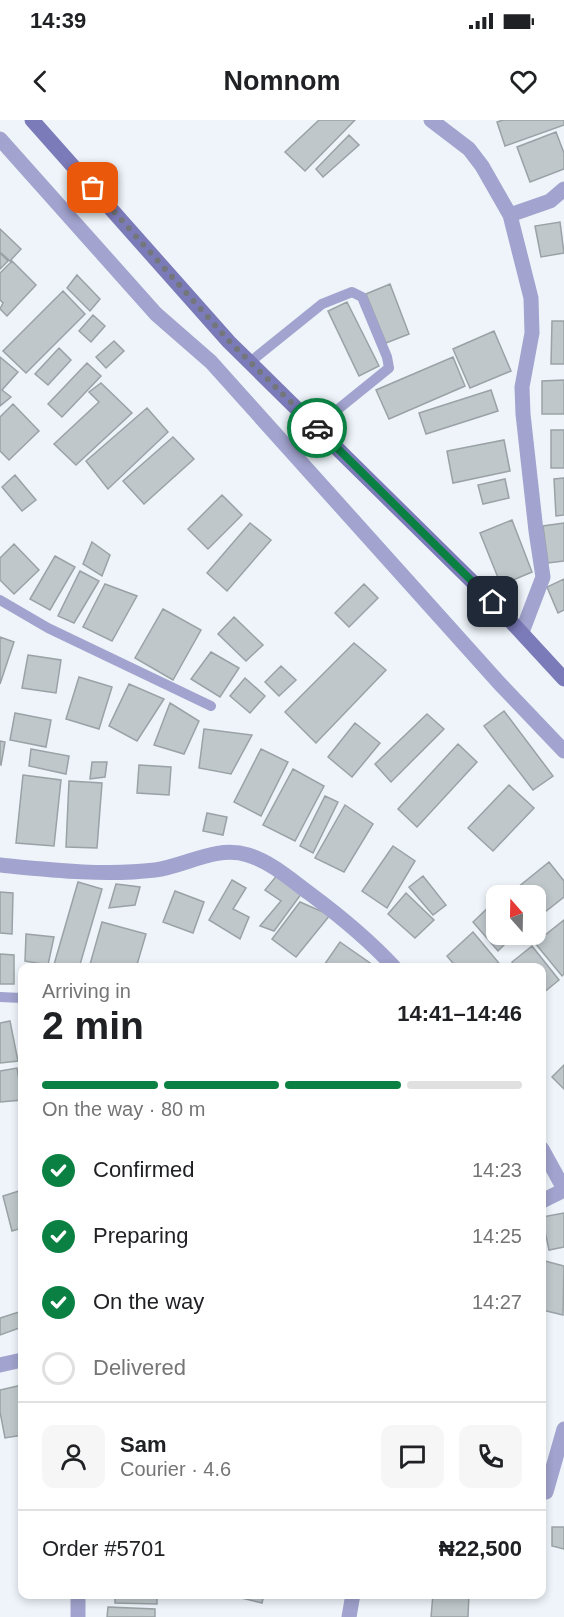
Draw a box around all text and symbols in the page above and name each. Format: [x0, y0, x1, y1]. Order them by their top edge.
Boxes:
text: 14:39 [30, 8, 86, 33]
icon: back [24, 65, 57, 98]
icon: heart [507, 65, 540, 98]
text: Nomnom [224, 66, 341, 96]
pin [67, 162, 118, 213]
icon: bag [76, 171, 109, 204]
courier [287, 398, 347, 458]
icon: car [301, 412, 334, 445]
pin [467, 576, 518, 627]
icon: home [476, 585, 509, 618]
north arrow [486, 885, 546, 945]
map controls [486, 885, 546, 945]
text: Arriving in [42, 980, 131, 1002]
text: 14:41–14:46 [397, 1001, 522, 1026]
text: 2 min [42, 1004, 144, 1047]
text: On the way · 80 m [42, 1098, 205, 1120]
icon: check [42, 1154, 75, 1187]
text: Confirmed [93, 1157, 194, 1182]
text: 14:23 [472, 1159, 522, 1181]
icon: check [42, 1220, 75, 1253]
text: Preparing [93, 1223, 188, 1248]
text: 14:25 [472, 1225, 522, 1247]
icon: check [42, 1286, 75, 1319]
text: On the way [93, 1289, 204, 1314]
text: 14:27 [472, 1291, 522, 1313]
text: Delivered [93, 1355, 186, 1380]
button: person [42, 1425, 105, 1488]
button: chat [381, 1425, 444, 1488]
button: phone [459, 1425, 522, 1488]
text: Sam [120, 1432, 166, 1457]
text: Courier · 4.6 [120, 1458, 231, 1480]
text: Order #5701 [42, 1536, 166, 1561]
text: ₦22,500 [439, 1536, 522, 1561]

